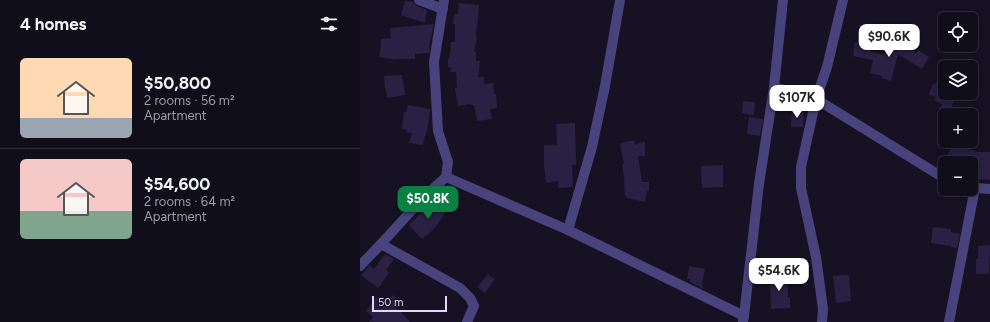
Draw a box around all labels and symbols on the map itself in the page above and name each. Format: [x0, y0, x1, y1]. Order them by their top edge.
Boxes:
pin: $90.6K [856, 24, 922, 58]
pin: $107K [769, 85, 825, 119]
pin: $50.8K [395, 186, 461, 220]
pin: $54.6K [746, 258, 812, 292]
scale bar [372, 294, 447, 313]

